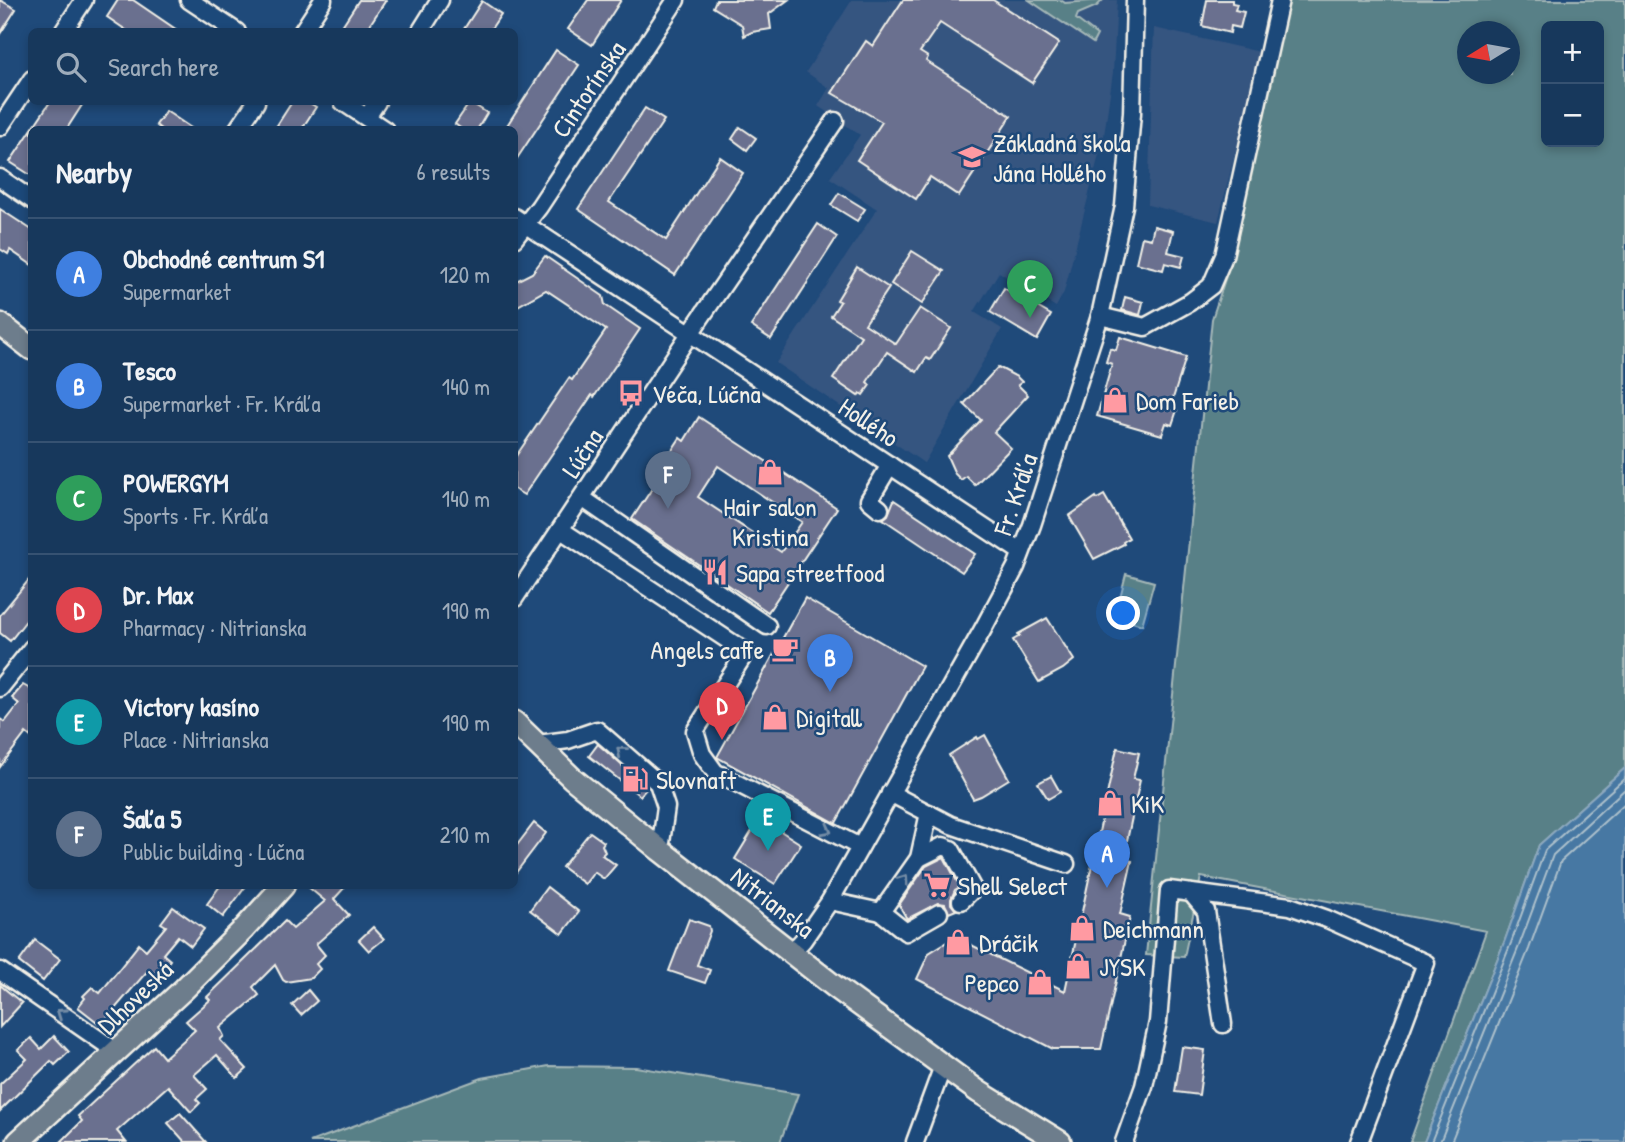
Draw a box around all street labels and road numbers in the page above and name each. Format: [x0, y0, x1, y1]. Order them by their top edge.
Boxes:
street label: Cintorínska [543, 34, 633, 144]
street label: Hollého [832, 389, 906, 455]
street label: Lúčna [553, 422, 611, 484]
street label: Fr. Kráľa [984, 448, 1045, 541]
street label: Nitrianska [724, 858, 822, 946]
street label: Dlhoveská [90, 952, 180, 1042]

